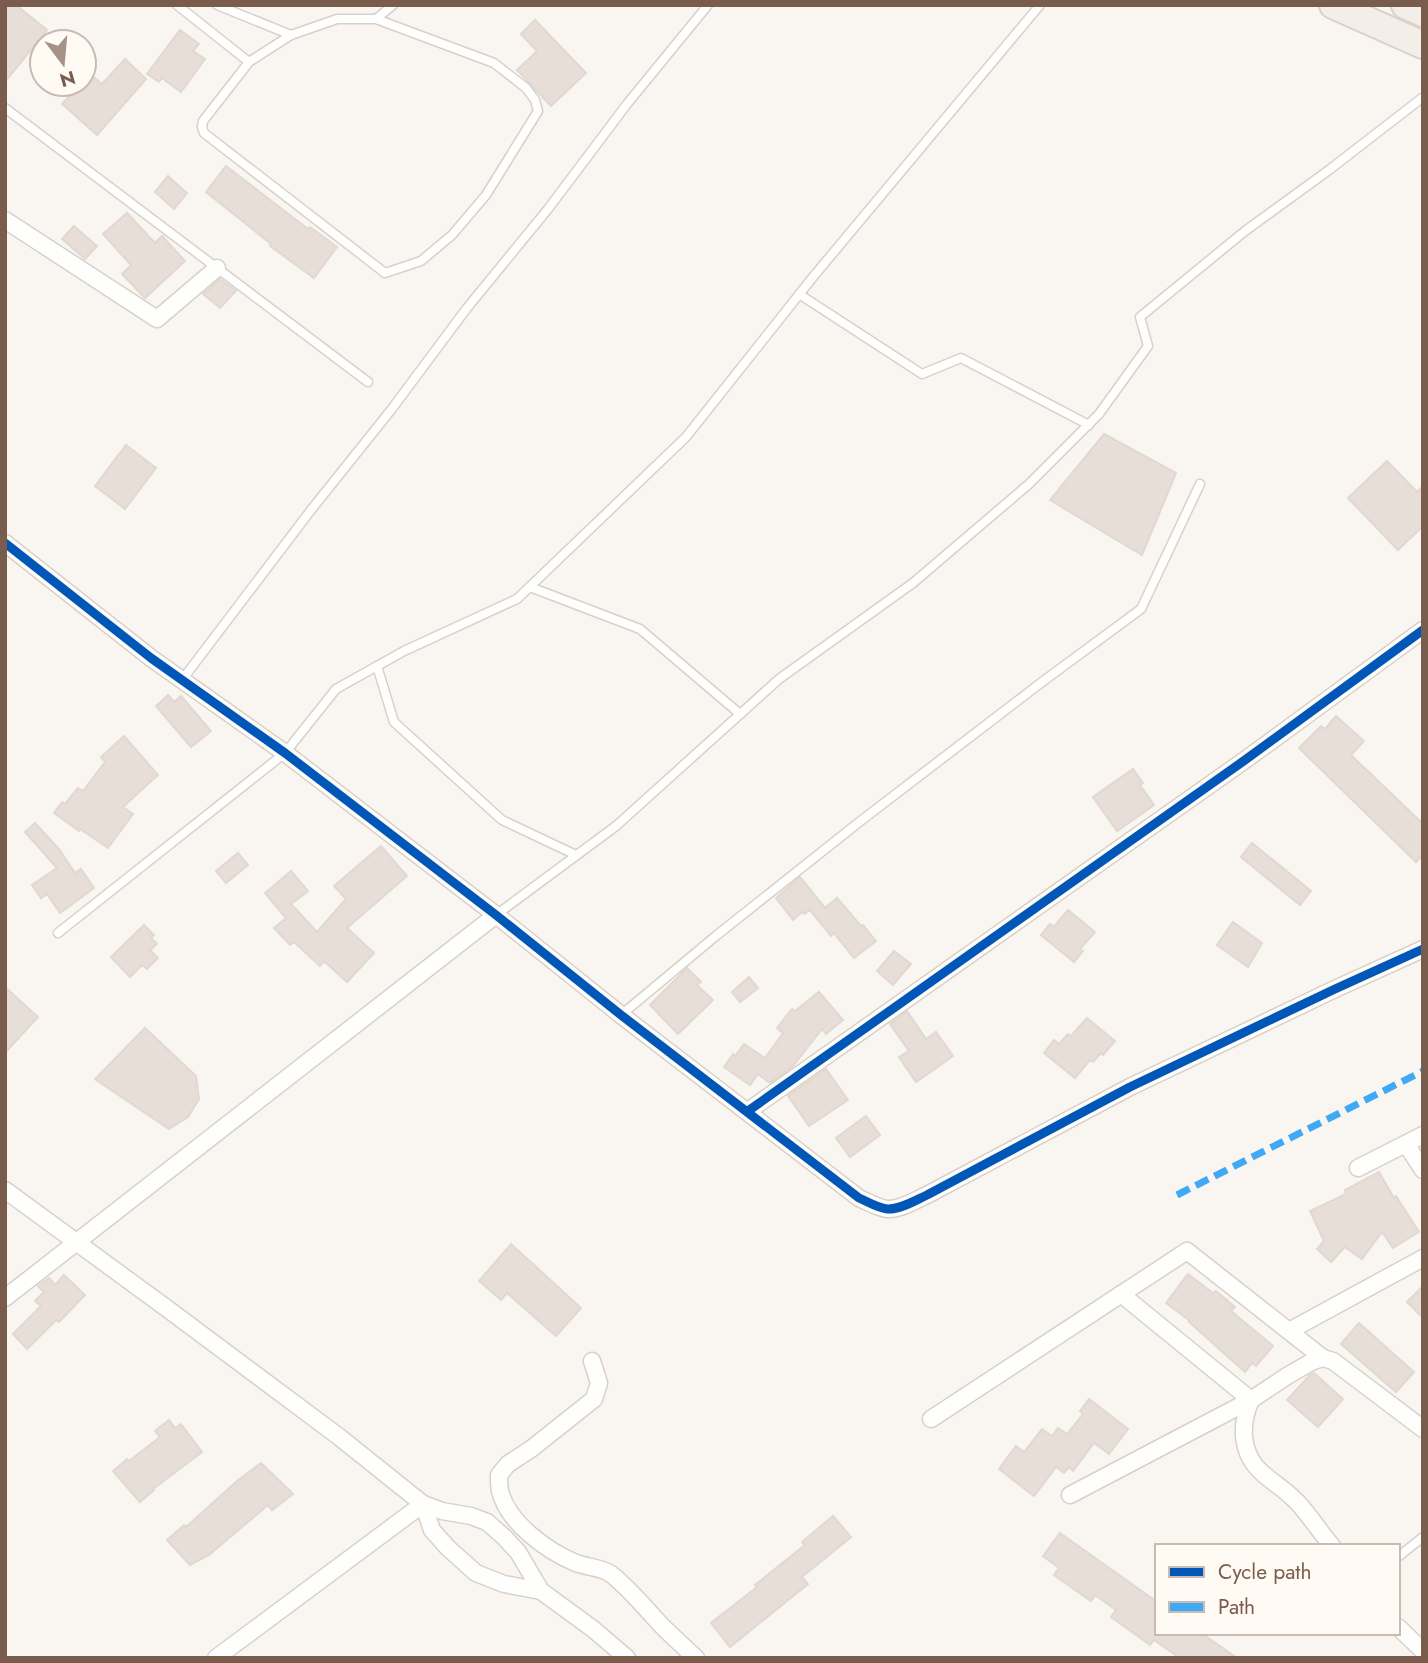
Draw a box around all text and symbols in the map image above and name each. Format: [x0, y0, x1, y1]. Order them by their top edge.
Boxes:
north arrow [28, 28, 98, 98]
text: N [57, 64, 79, 94]
legend [1155, 1544, 1400, 1635]
text: Cycle path [1218, 1557, 1311, 1587]
text: Path [1218, 1592, 1255, 1622]

